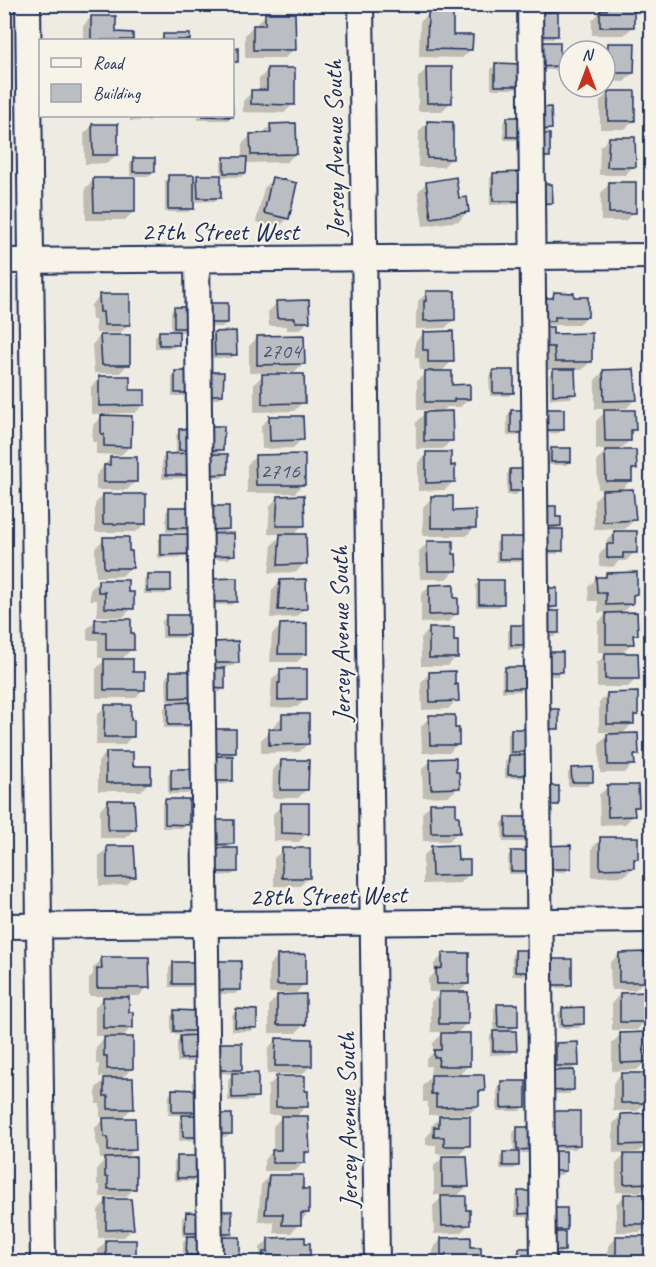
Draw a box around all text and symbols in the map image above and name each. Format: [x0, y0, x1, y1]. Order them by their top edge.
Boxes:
legend [39, 39, 234, 117]
north arrow [557, 39, 617, 99]
text: N [582, 45, 595, 65]
text: Road [93, 52, 126, 74]
street label: Jersey Avenue South [316, 59, 353, 238]
text: Building [93, 82, 142, 104]
street label: 27th Street West [141, 215, 301, 248]
house number: 2704 [261, 337, 303, 365]
house number: 2716 [260, 457, 301, 485]
street label: Jersey Avenue South [322, 545, 359, 724]
street label: 28th Street West [249, 878, 409, 913]
street label: Jersey Avenue South [329, 1031, 366, 1210]

